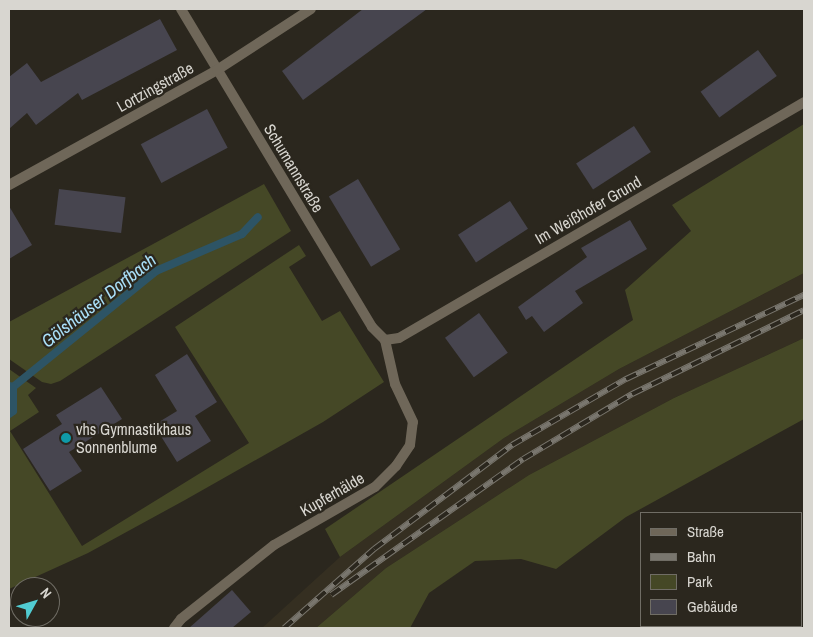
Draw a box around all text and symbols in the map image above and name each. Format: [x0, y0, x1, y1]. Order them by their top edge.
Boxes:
street label: Lortzingstraße [113, 58, 197, 116]
street label: Schumannstraße [260, 120, 328, 216]
street label: Im Weißhofer Grund [532, 172, 644, 248]
water label: Gölshäuser Dorfbach [37, 250, 161, 352]
place label: vhs Gymnastikhaus Sonnenblume [76, 419, 191, 457]
marker: vhs Gymnastikhaus Sonnenblume [60, 432, 72, 444]
street label: Kupferhälde [297, 468, 367, 520]
legend [640, 512, 803, 627]
text: Straße [687, 521, 724, 542]
text: Bahn [687, 546, 716, 567]
text: Park [687, 571, 712, 592]
north arrow [10, 577, 60, 627]
text: N [36, 584, 55, 602]
text: Gebäude [687, 596, 738, 617]

